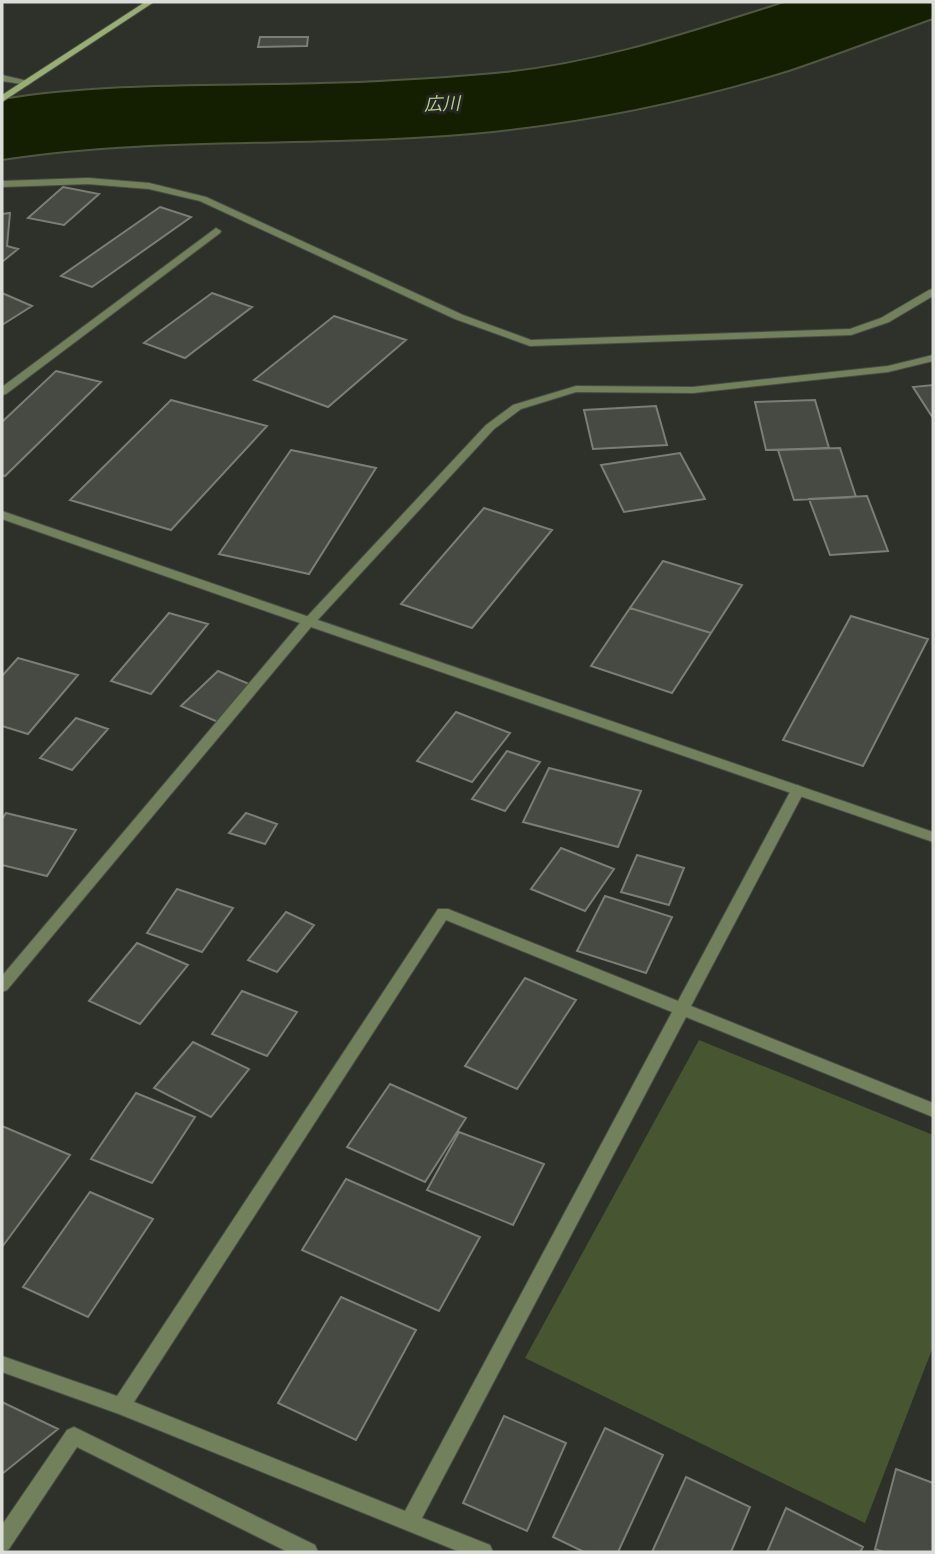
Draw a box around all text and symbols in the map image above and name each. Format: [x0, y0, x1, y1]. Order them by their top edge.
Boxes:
water label: 広川 [424, 92, 462, 114]

